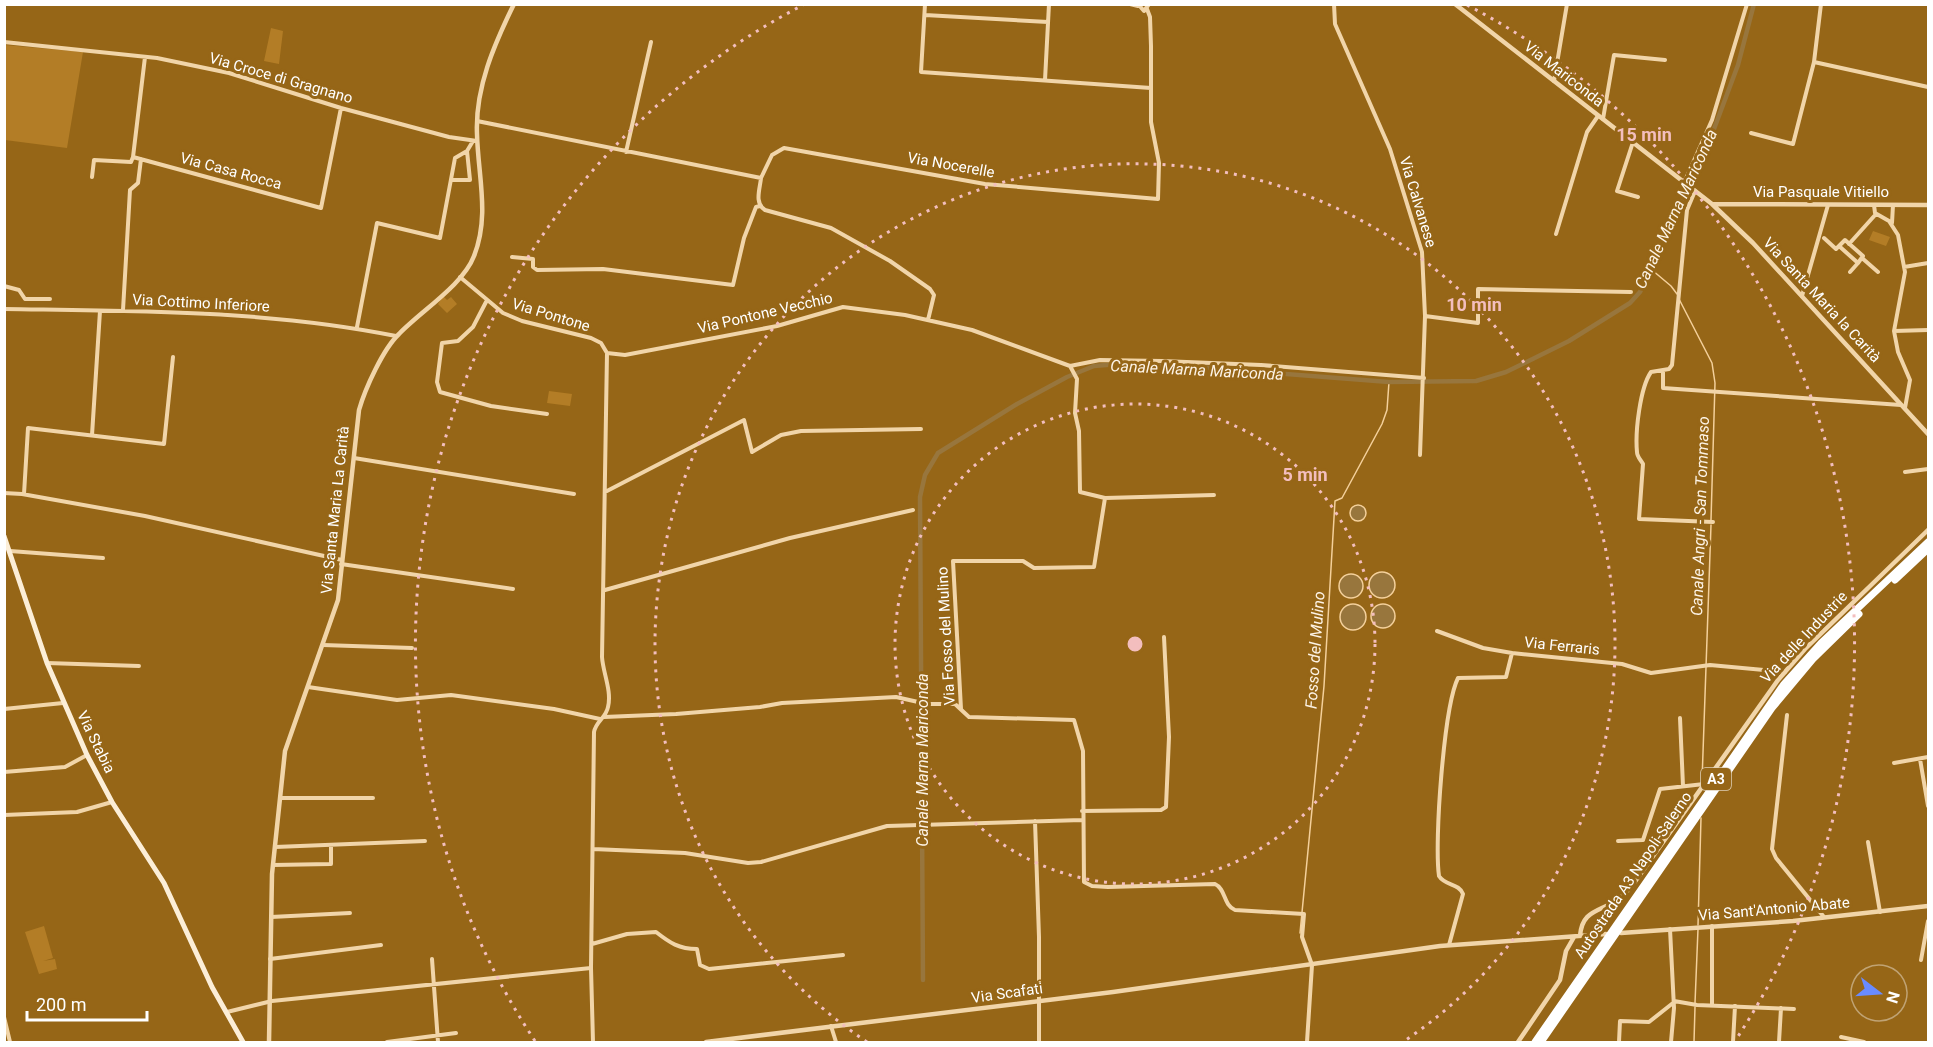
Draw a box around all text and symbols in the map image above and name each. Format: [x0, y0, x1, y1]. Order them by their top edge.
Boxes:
street label: Via Mariconda [1520, 37, 1608, 111]
street label: Via Croce di Gragnano [207, 49, 355, 107]
text: 15 min [1616, 124, 1672, 145]
water label: Canale Marna Mariconda [1631, 126, 1721, 292]
street label: Via Nocerelle [906, 148, 996, 182]
street label: Via Casa Rocca [178, 149, 284, 193]
street label: Via Calvanese [1396, 154, 1440, 250]
street label: Via Pasquale Vitiello [1753, 183, 1889, 201]
street label: Via Santa Maria la Carità [1759, 234, 1885, 366]
street label: Via Pontone Vecchio [696, 289, 834, 337]
street label: Via Cottimo Inferiore [132, 290, 270, 316]
text: 10 min [1446, 294, 1502, 315]
street label: Via Pontone [510, 295, 592, 335]
water label: Canale Marna Mariconda [1110, 356, 1284, 384]
water label: Canale Angri - San Tommaso [1687, 416, 1713, 616]
street label: Via Santa Maria La Carità [317, 425, 353, 595]
text: 5 min [1282, 464, 1328, 485]
street label: Via Fosso del Mulino [933, 566, 959, 706]
street label: Via delle Industrie [1757, 587, 1851, 687]
water label: Fosso del Mulino [1301, 590, 1329, 709]
street label: Via Ferraris [1523, 633, 1601, 659]
centre of rings [1125, 634, 1145, 654]
water label: Canale Marna Mariconda [913, 673, 932, 847]
street label: Via Stabia [73, 708, 119, 776]
road number: A3 [1701, 768, 1731, 790]
street label: Autostrada A3 Napoli-Salerno [1570, 788, 1696, 962]
street label: Via Sant'Antonio Abate [1698, 893, 1850, 925]
north arrow [1849, 963, 1909, 1023]
street label: Via Scafati [970, 979, 1044, 1007]
scale bar [27, 984, 147, 1022]
text: N [1882, 989, 1904, 1005]
text: 200 m [36, 994, 87, 1015]

